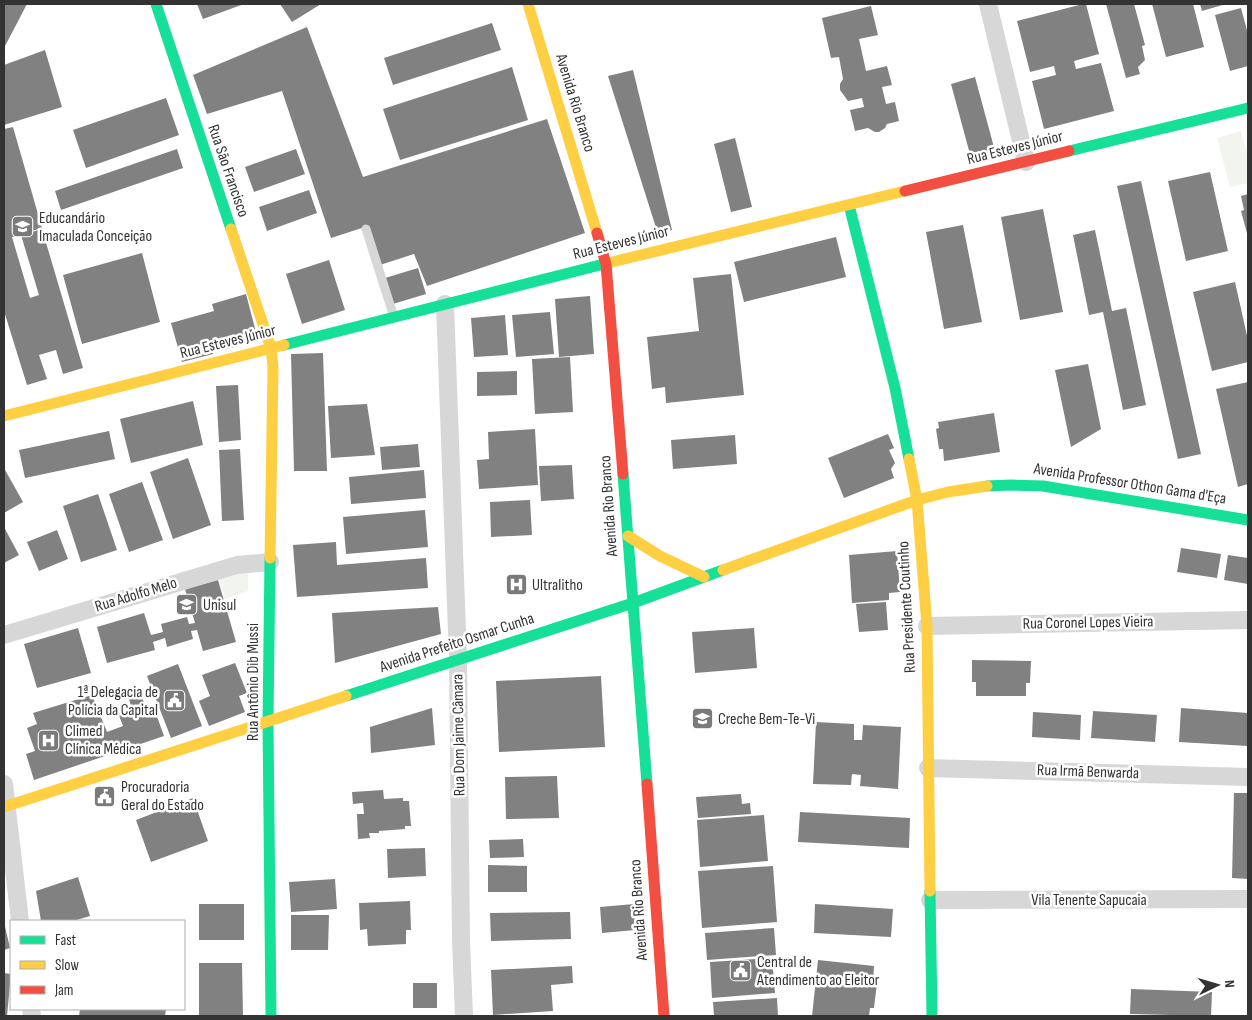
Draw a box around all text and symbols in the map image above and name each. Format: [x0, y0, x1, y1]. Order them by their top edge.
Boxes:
street label: Avenida Rio Branco [551, 51, 599, 154]
street label: Rua São Francisco [203, 122, 253, 220]
street label: Rua Esteves Júnior [965, 127, 1065, 169]
place label: Educandário Imaculada Conceição [39, 209, 152, 246]
school or university icon: Educandário Imaculada Conceição [11, 215, 35, 239]
street label: Rua Esteves Júnior [571, 222, 671, 264]
street label: Rua Esteves Júnior [178, 321, 278, 363]
street label: Avenida Rio Branco [596, 455, 622, 558]
street label: Avenida Professor Othon Gama d'Eça [1031, 459, 1228, 509]
street label: Rua Presidente Coutinho [894, 541, 920, 673]
hospital icon: Ultralitho [504, 573, 528, 597]
street label: Rua Adolfo Melo [93, 574, 179, 616]
place label: Ultralitho [532, 576, 583, 595]
school or university icon: Unisul [175, 593, 199, 617]
place label: Unisul [203, 596, 236, 615]
street label: Avenida Prefeito Osmar Cunha [377, 609, 536, 677]
street label: Rua Coronel Lopes Vieira [1023, 612, 1153, 634]
street label: Rua Antônio Dib Mussi [244, 623, 263, 741]
street label: Rua Dom Jaime Câmara [448, 674, 470, 796]
place label: 1ª Delegacia de Polícia da Capital [68, 683, 158, 720]
public building icon: 1ª Delegacia de Polícia da Capital [162, 689, 186, 713]
school or university icon: Creche Bem-Te-Vi [690, 707, 714, 731]
place label: Creche Bem-Te-Vi [718, 710, 815, 729]
place label: Climed Clínica Médica [65, 722, 141, 759]
hospital icon: Climed Clínica Médica [37, 728, 61, 752]
street label: Rua Irmã Benwarda [1037, 761, 1139, 783]
place label: Procuradoria Geral do Estado [121, 778, 204, 815]
public building icon: Procuradoria Geral do Estado [93, 784, 117, 808]
street label: Avenida Rio Branco [626, 859, 652, 962]
street label: Vila Tenente Sapucaia [1031, 891, 1147, 910]
legend [10, 920, 185, 1010]
text: Fast [55, 931, 77, 950]
place label: Central de Atendimento ao Eleitor [756, 953, 880, 990]
text: Slow [55, 956, 79, 975]
public building icon: Central de Atendimento ao Eleitor [729, 959, 753, 983]
north arrow [1192, 960, 1242, 1010]
text: N [1221, 979, 1238, 988]
text: Jam [54, 981, 73, 1000]

